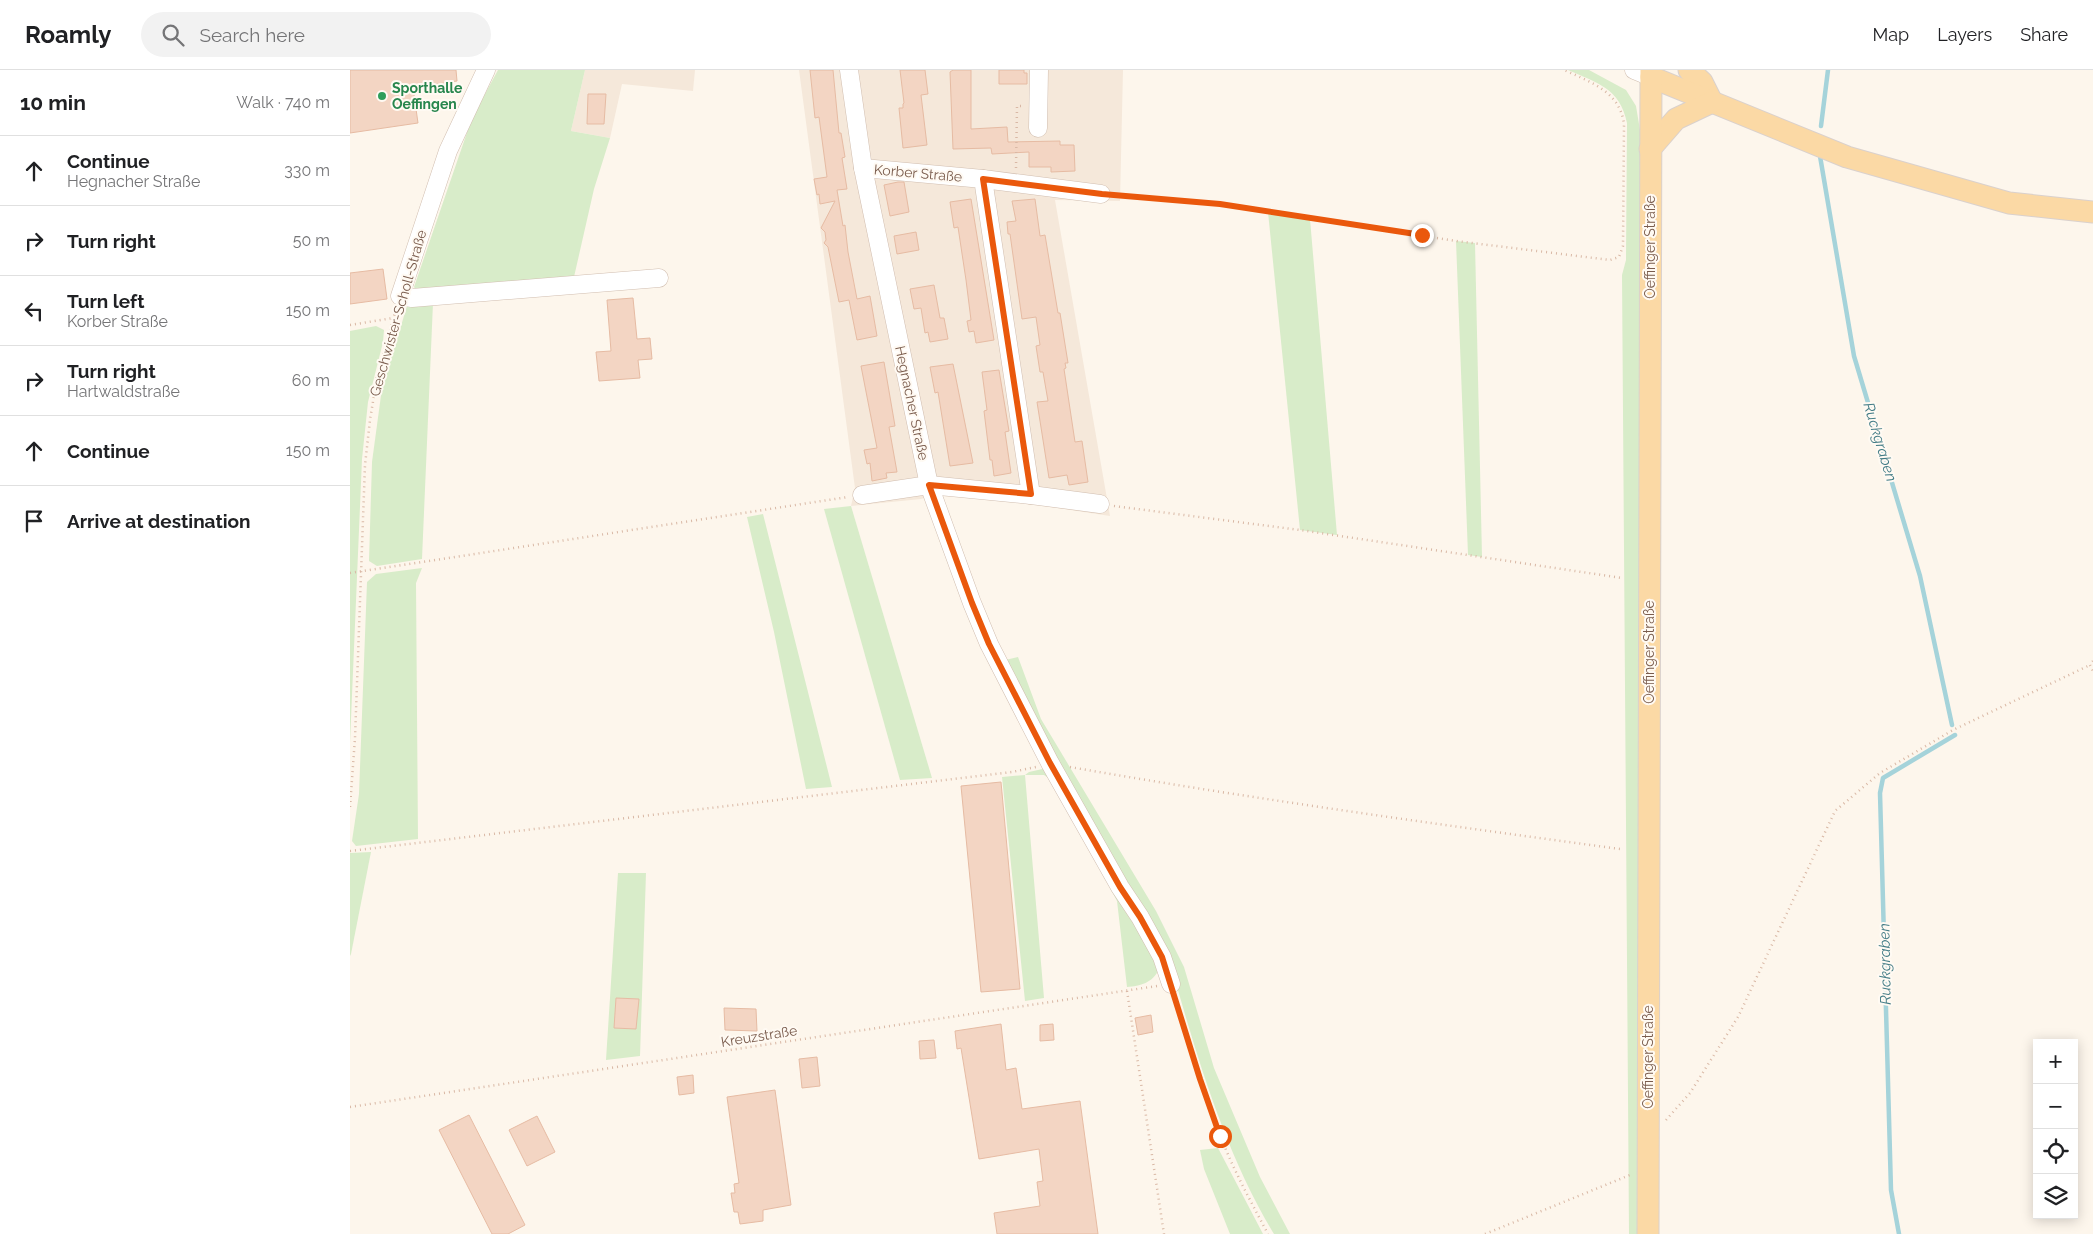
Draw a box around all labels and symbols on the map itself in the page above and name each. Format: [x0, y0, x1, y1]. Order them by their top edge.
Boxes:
place label: Sporthalle Oeffingen [392, 80, 463, 112]
marker: Sporthalle Oeffingen [376, 90, 388, 102]
street label: Korber Straße [873, 161, 963, 185]
street label: Oeffinger Straße [1642, 195, 1658, 299]
route end [1411, 224, 1434, 247]
street label: Geschwister-Scholl-Straße [367, 228, 429, 398]
street label: Hegnacher Straße [892, 344, 932, 462]
water label: Ruckgraben [1859, 400, 1901, 484]
street label: Oeffinger Straße [1641, 600, 1657, 704]
water label: Ruckgraben [1875, 923, 1895, 1005]
street label: Oeffinger Straße [1640, 1005, 1656, 1109]
street label: Kreuzstraße [720, 1022, 798, 1050]
route start [1209, 1125, 1232, 1148]

